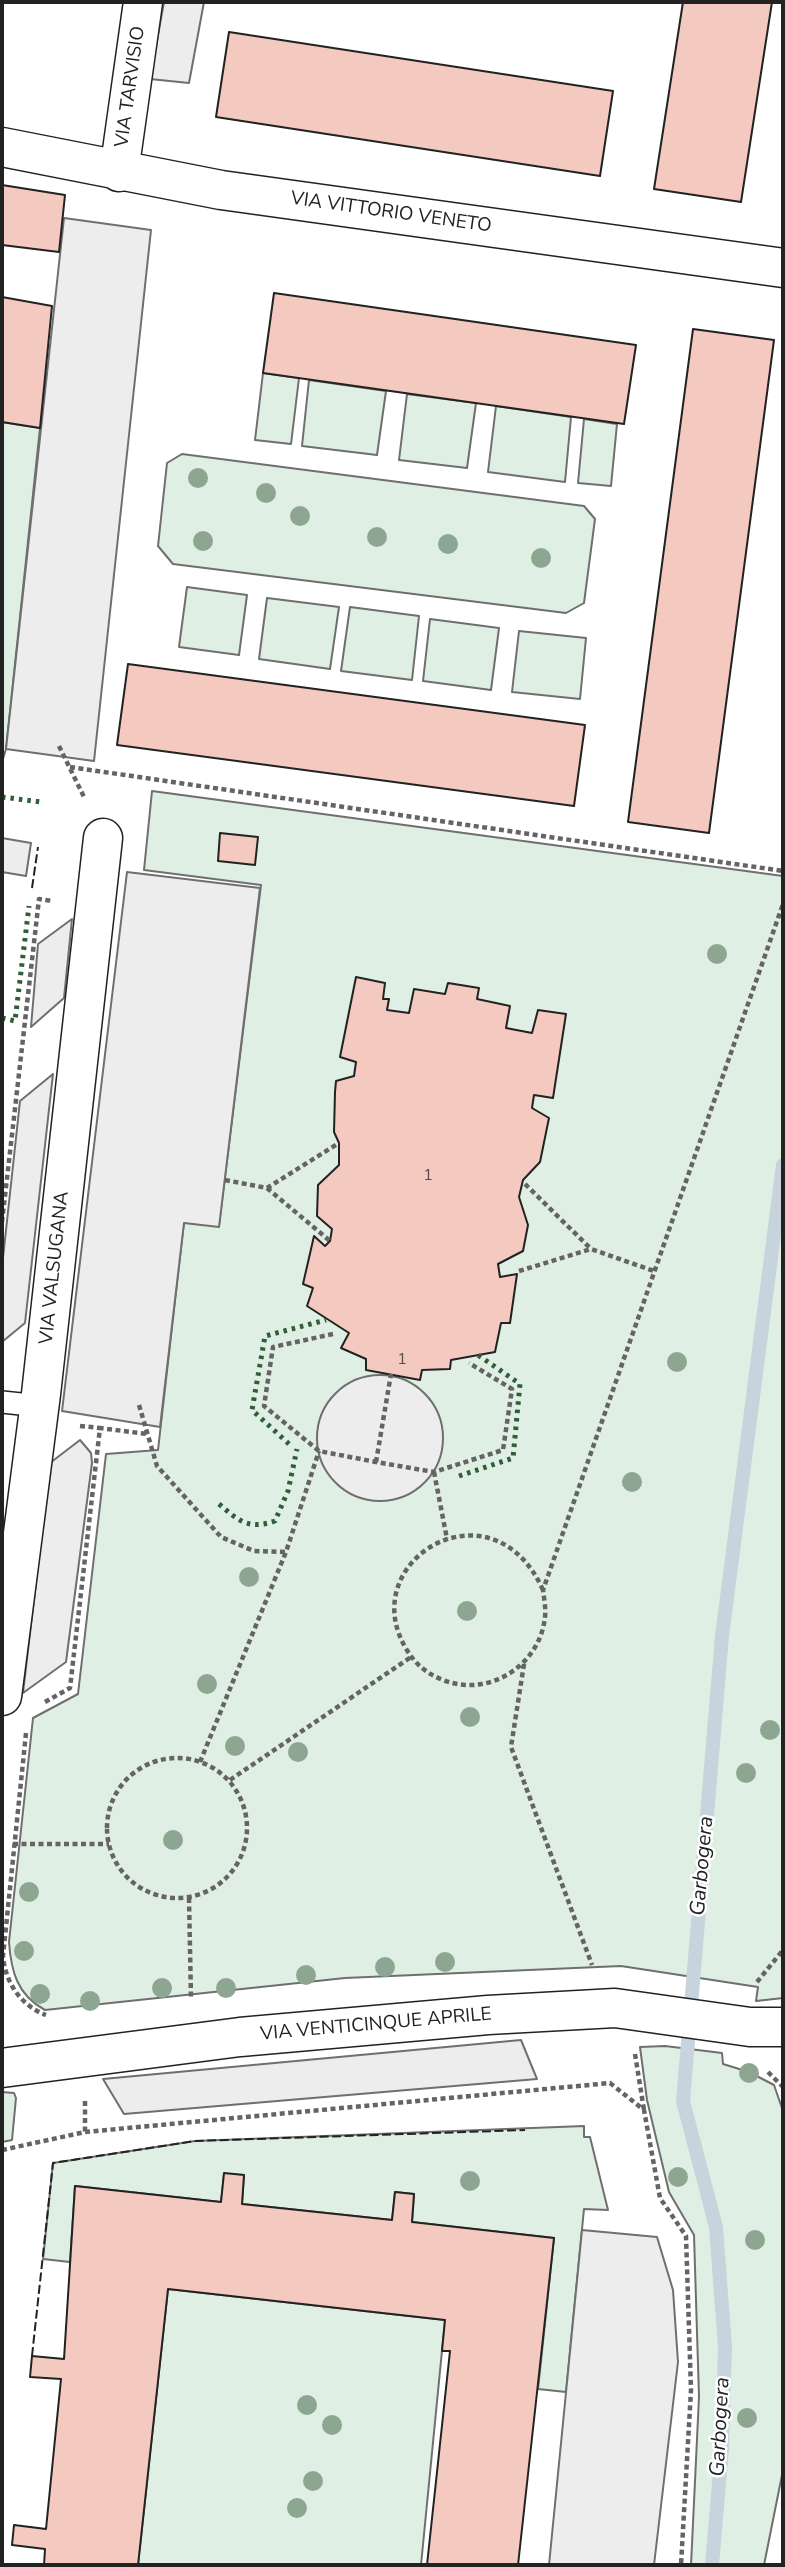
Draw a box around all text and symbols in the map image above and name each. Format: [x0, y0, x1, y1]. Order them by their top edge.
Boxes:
street label: VIA TARVISIO [111, 25, 151, 149]
street label: VIA VITTORIO VENETO [289, 188, 493, 238]
house number: 1 [423, 1166, 433, 1186]
street label: VIA VALSUGANA [36, 1190, 74, 1346]
house number: 1 [397, 1350, 407, 1370]
water label: Garbogera [686, 1815, 720, 1917]
street label: VIA VENTICINQUE APRILE [259, 2004, 493, 2046]
water label: Garbogera [706, 2376, 736, 2478]

